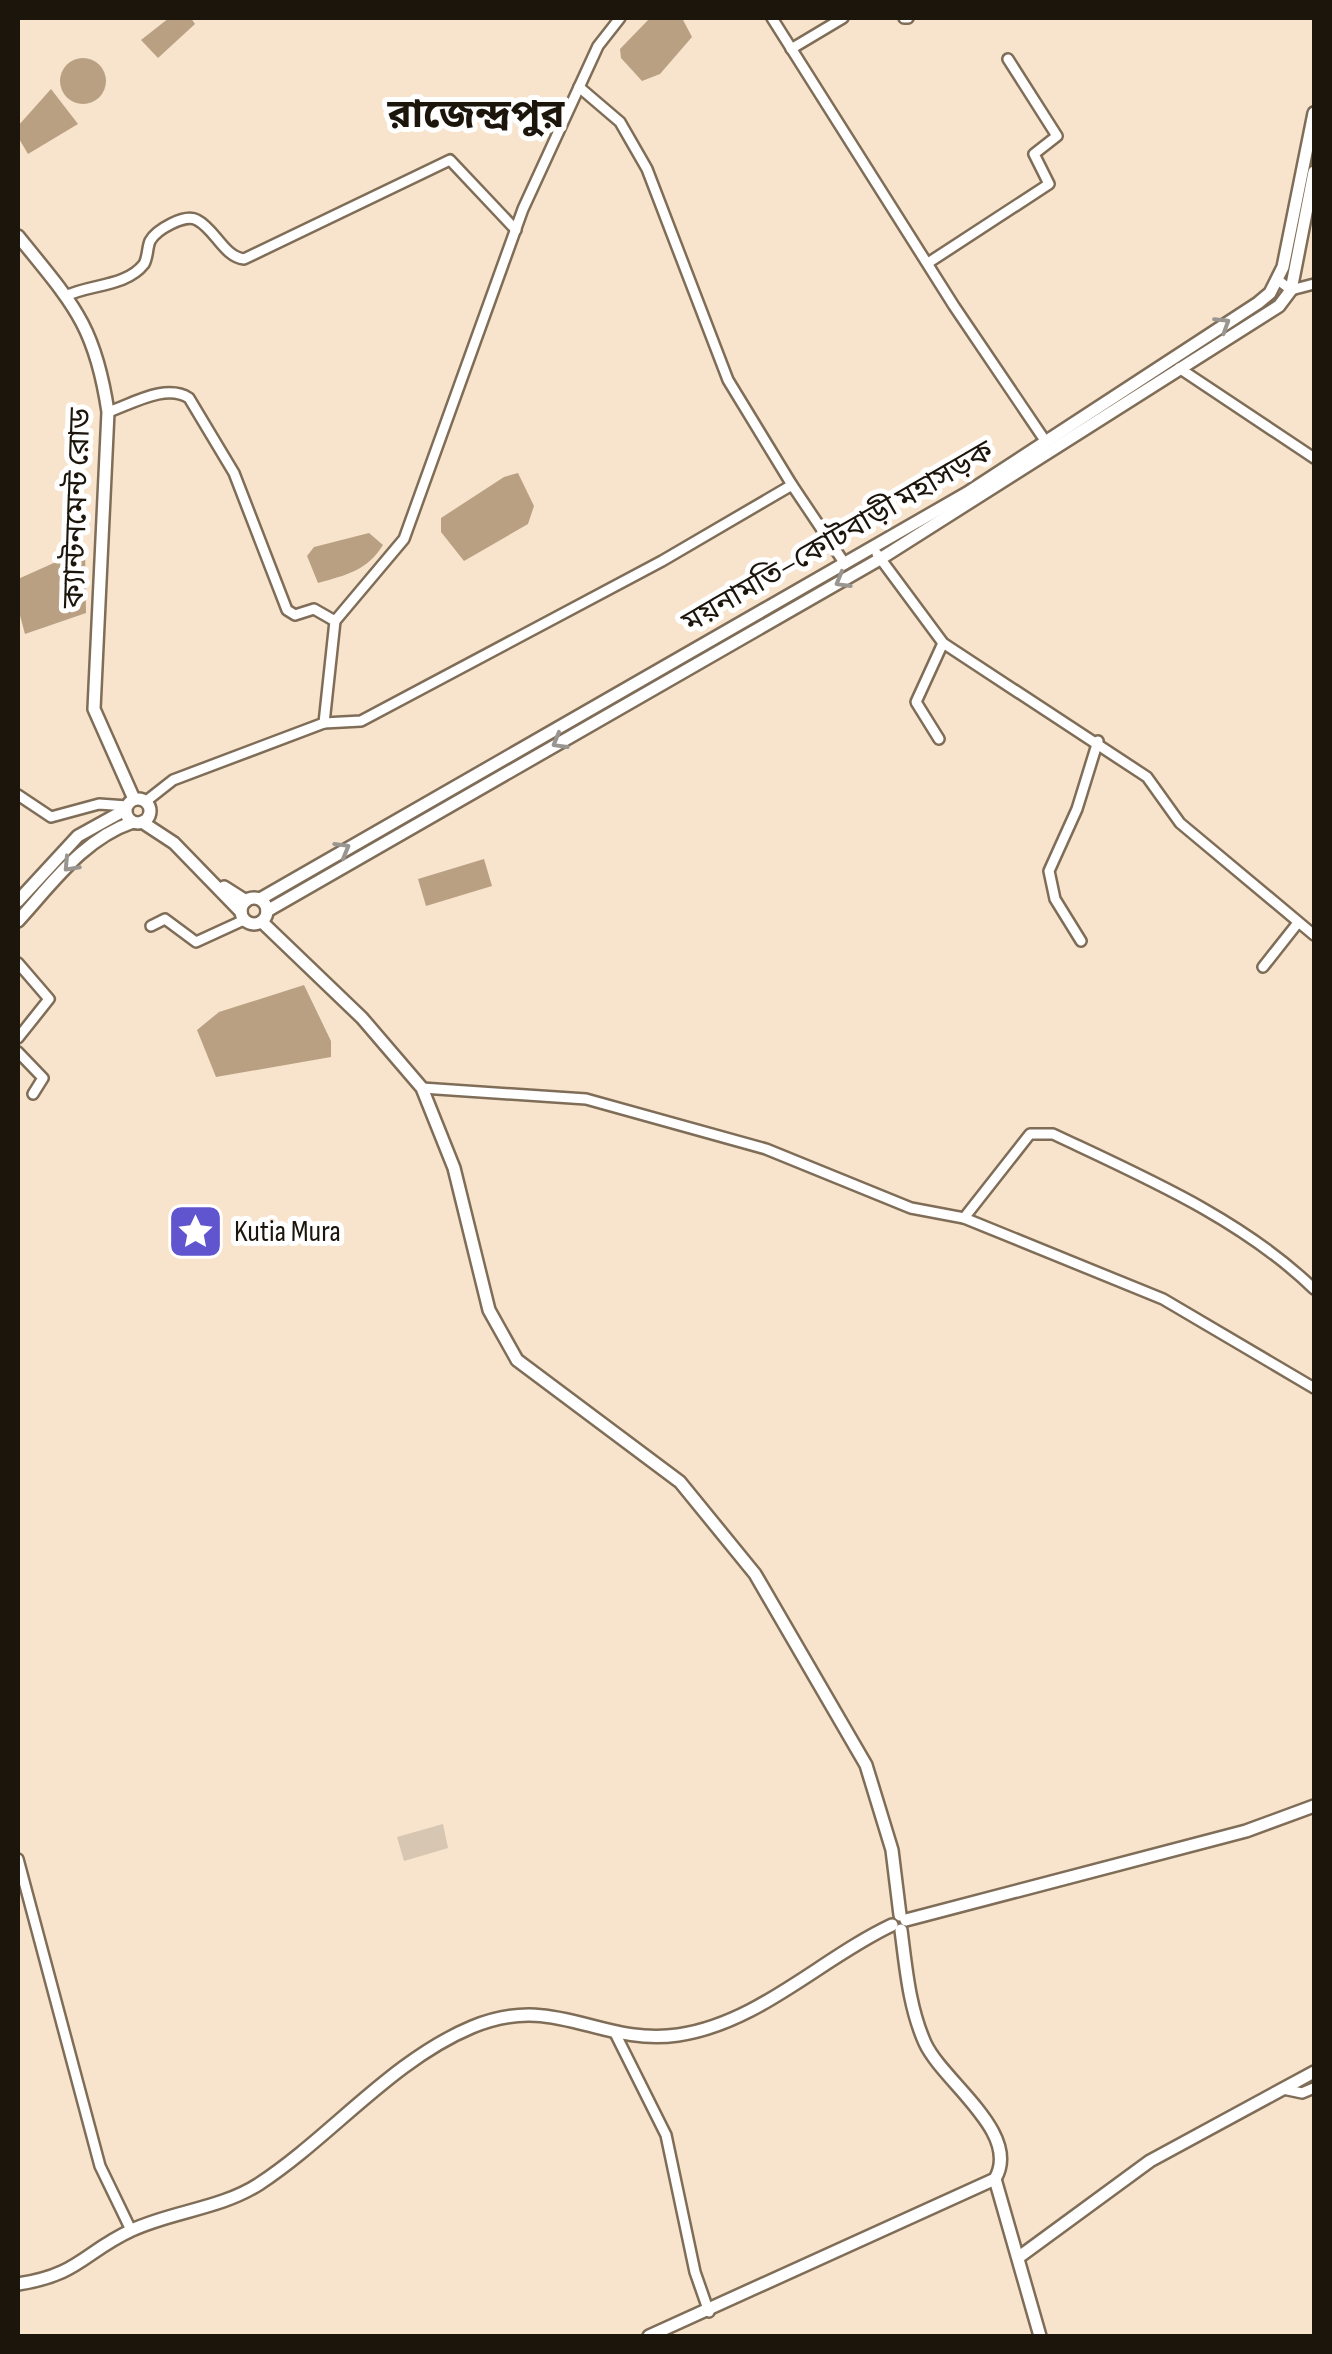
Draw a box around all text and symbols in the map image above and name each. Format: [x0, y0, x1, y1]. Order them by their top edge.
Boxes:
district label: রাজেন্দ্রপুর [387, 91, 565, 139]
one-way arrow [1212, 317, 1230, 336]
street label: ক্যান্টনমেন্ট রোড [54, 407, 99, 610]
street label: ময়নামতি–কোটবাড়ী মহাসড়ক [675, 432, 1001, 641]
one-way arrow [835, 569, 853, 589]
one-way arrow [552, 730, 570, 749]
one-way arrow [333, 842, 351, 862]
one-way arrow [64, 853, 82, 871]
place icon: Kutia Mura [165, 1202, 225, 1262]
place label: Kutia Mura [234, 1214, 341, 1250]

